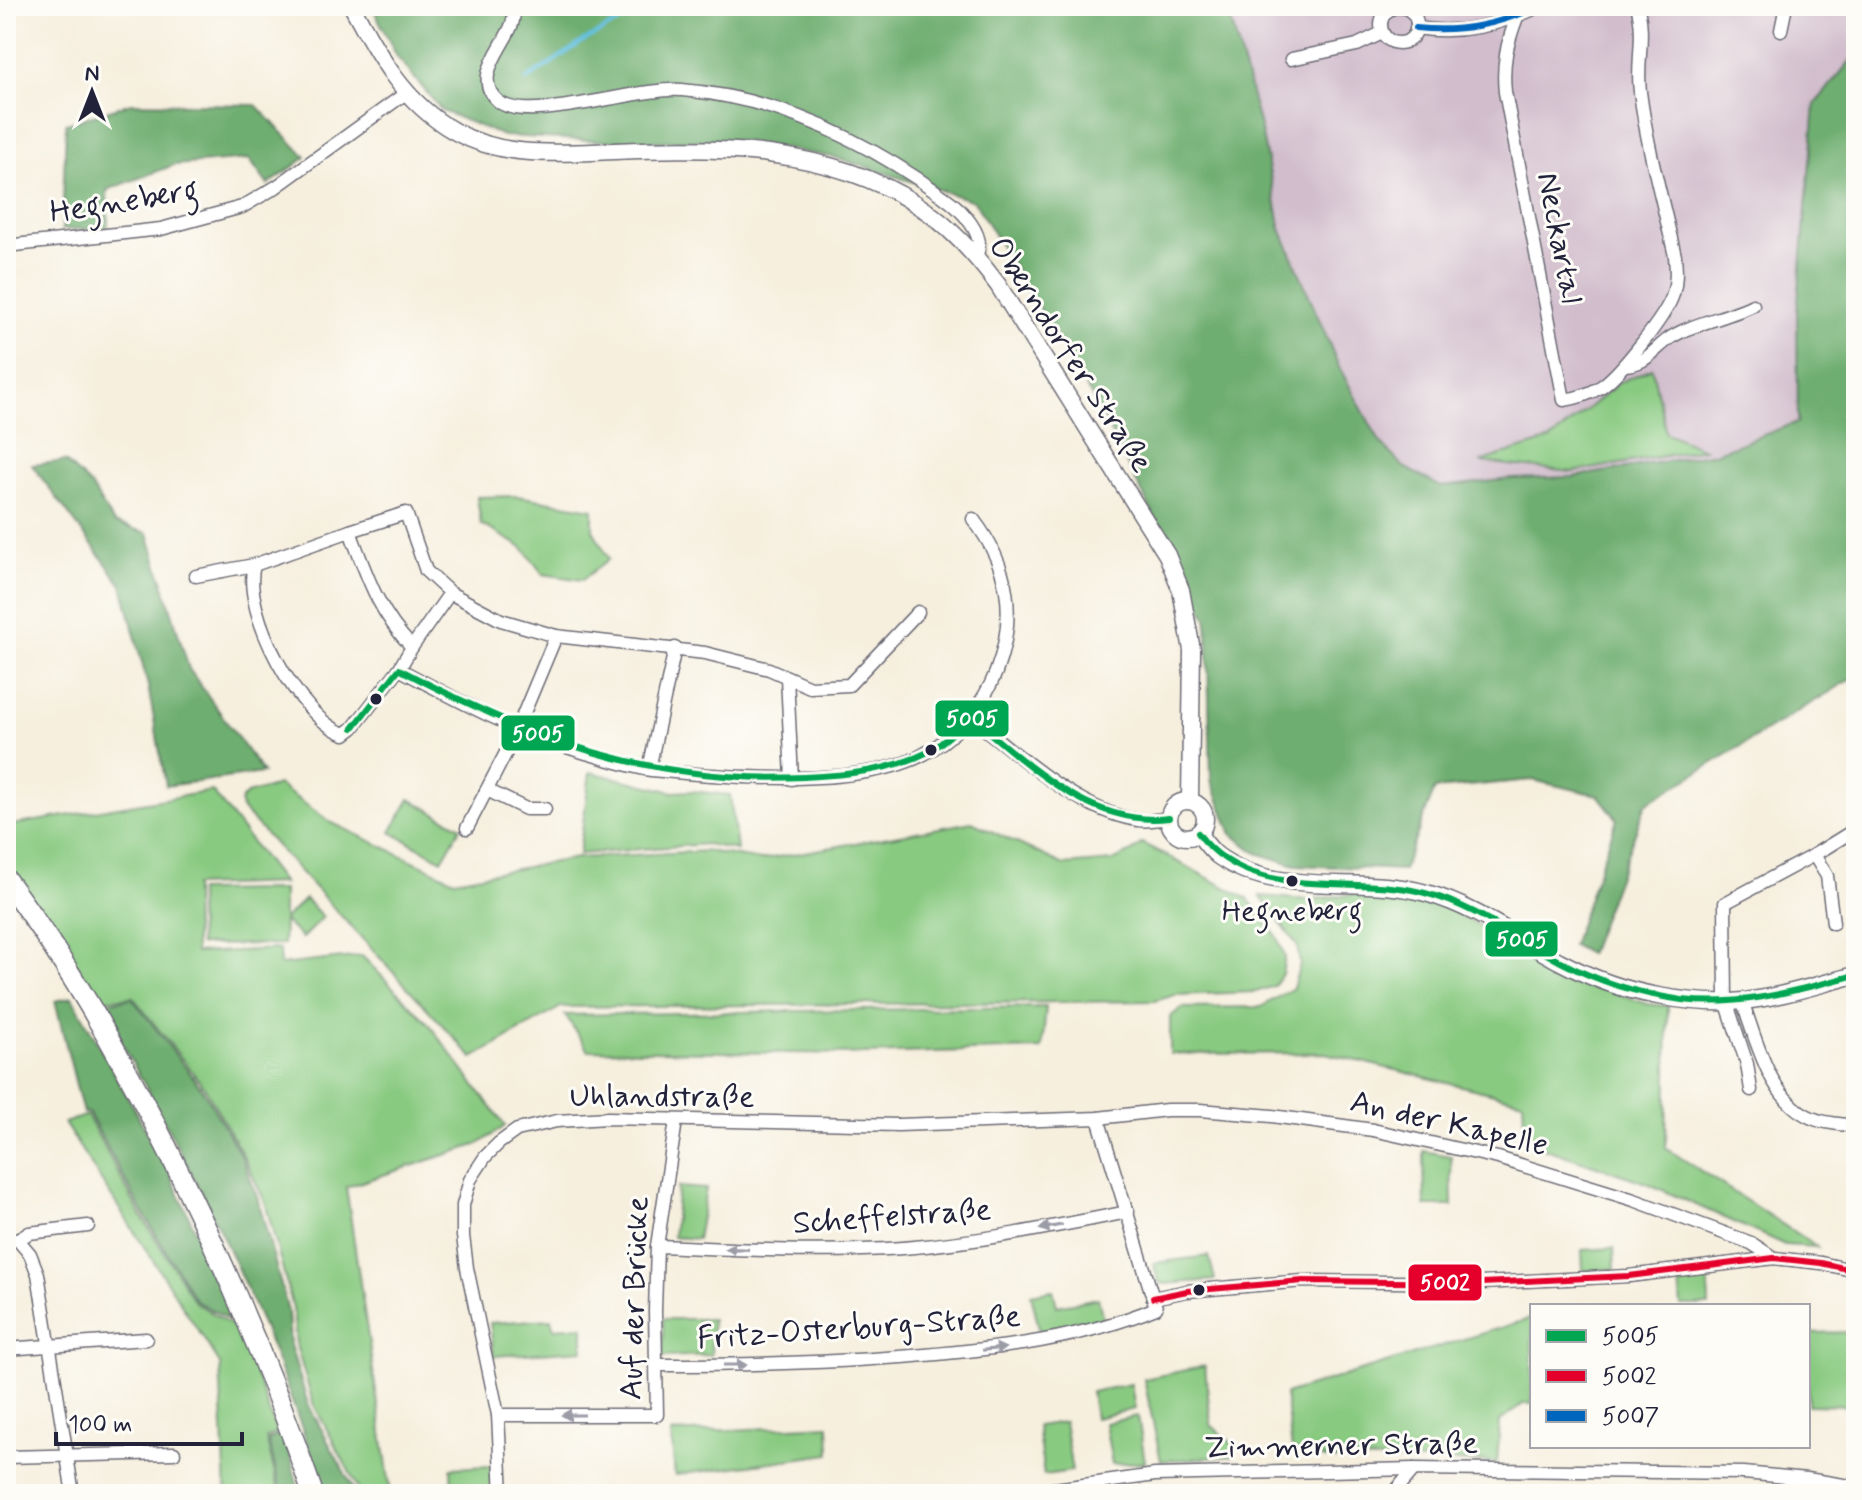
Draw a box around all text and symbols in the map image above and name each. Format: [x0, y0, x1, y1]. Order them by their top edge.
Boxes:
north arrow [52, 52, 132, 132]
text: N [85, 60, 99, 88]
street label: Neckartal [1526, 169, 1592, 307]
street label: Hegneberg [47, 170, 202, 237]
street label: Oberndorfer Straße [978, 229, 1162, 481]
unlabelled marker [368, 691, 384, 707]
line badge: 5005 [934, 699, 1010, 738]
text: 5005 [946, 706, 998, 734]
line badge: 5005 [500, 714, 576, 752]
text: 5005 [512, 721, 564, 749]
unlabelled marker [923, 742, 939, 758]
marker: Hegneberg [1284, 873, 1300, 889]
place label: Hegneberg [1222, 892, 1362, 934]
line badge: 5005 [1484, 920, 1559, 958]
text: 5005 [1496, 927, 1548, 955]
street label: Uhlandstraße [569, 1076, 755, 1118]
street label: An der Kapelle [1346, 1081, 1552, 1167]
street label: Scheffelstraße [791, 1189, 993, 1245]
street label: Auf der Brücke [610, 1195, 660, 1401]
one-way arrow [1038, 1221, 1063, 1234]
one-way arrow [724, 1242, 749, 1255]
line badge: 5002 [1407, 1263, 1483, 1302]
text: 5002 [1420, 1270, 1470, 1298]
unlabelled marker [1191, 1282, 1207, 1298]
street label: Fritz-Osterburg-Straße [696, 1296, 1022, 1360]
legend [1530, 1304, 1810, 1448]
text: 5005 [1602, 1322, 1659, 1353]
one-way arrow [982, 1342, 1007, 1355]
one-way arrow [723, 1359, 748, 1371]
text: 5002 [1602, 1362, 1657, 1393]
scale bar [56, 1396, 242, 1446]
text: 5007 [1602, 1402, 1659, 1433]
one-way arrow [560, 1409, 585, 1421]
text: 100 m [68, 1410, 132, 1441]
street label: Zimmerner Straße [1204, 1423, 1478, 1469]

